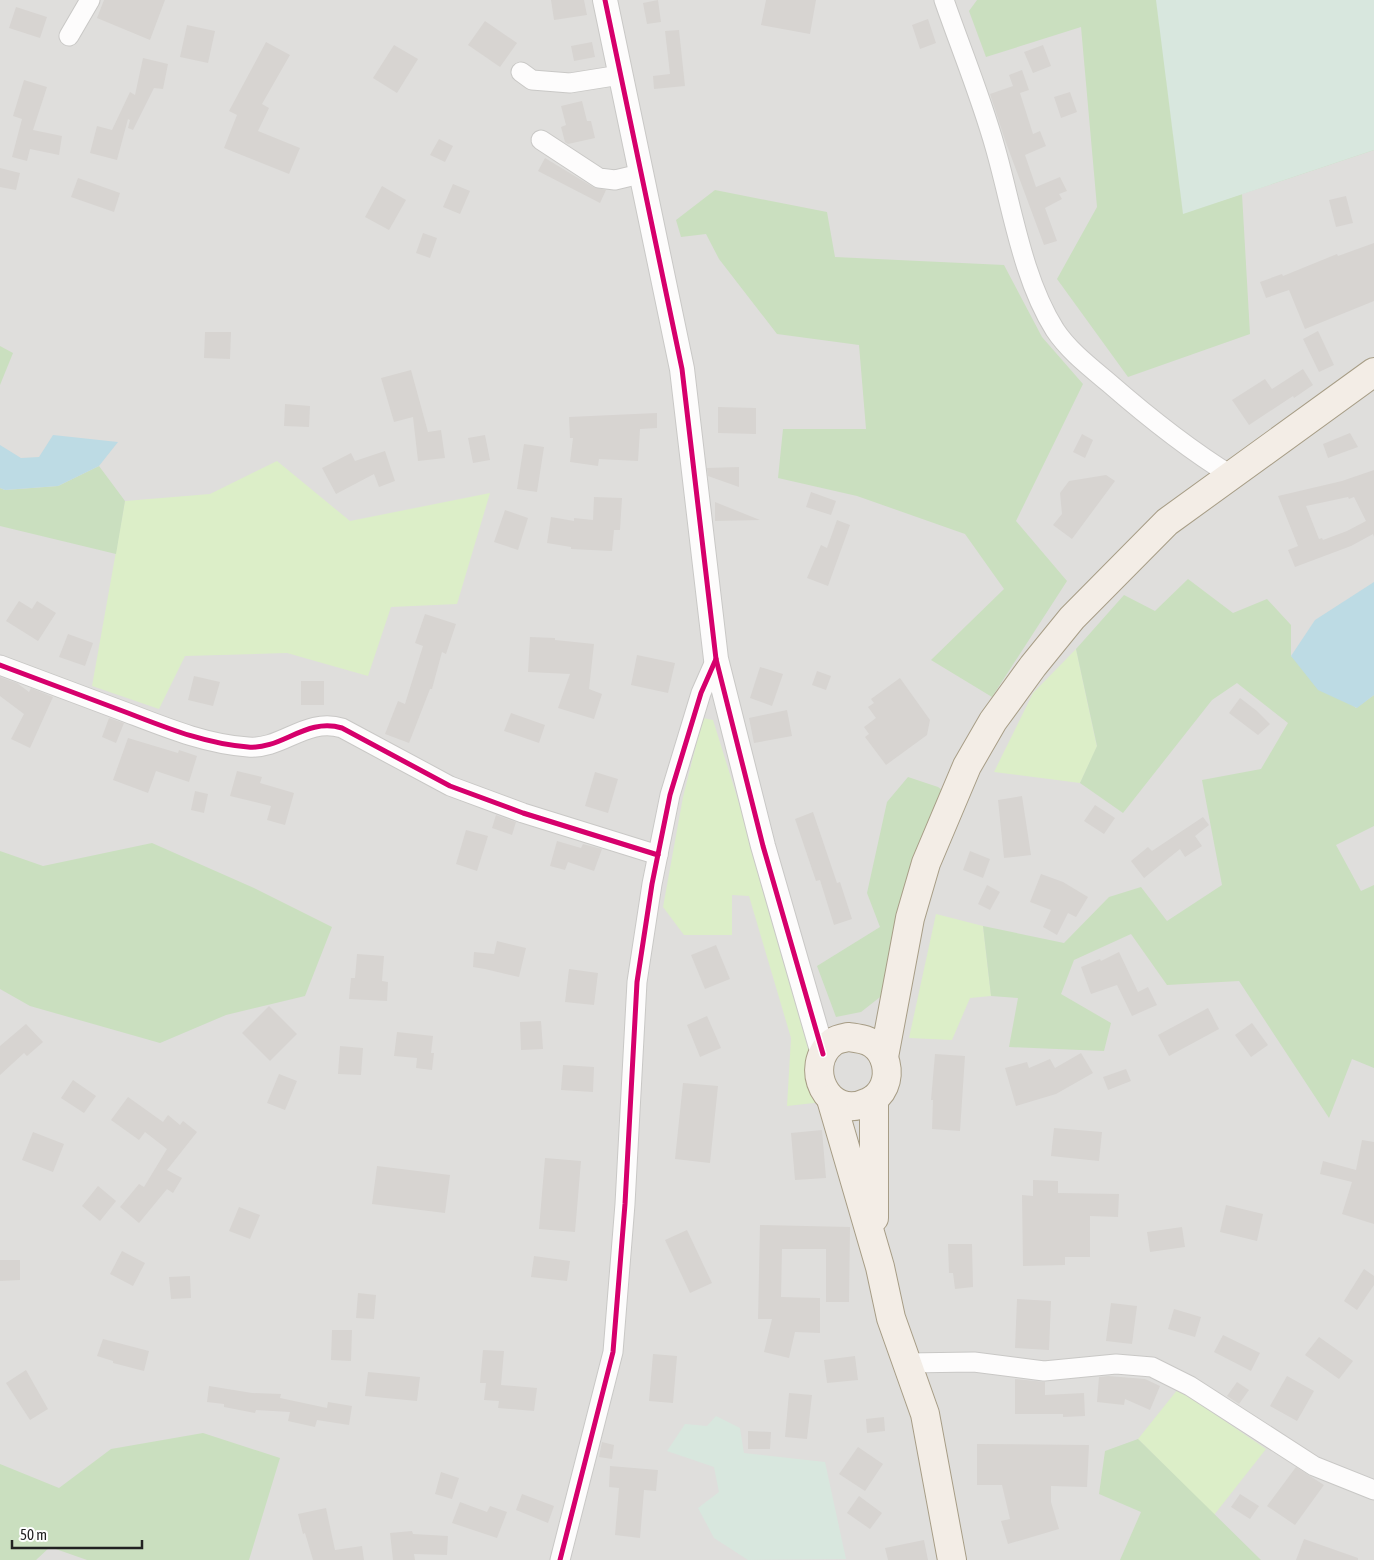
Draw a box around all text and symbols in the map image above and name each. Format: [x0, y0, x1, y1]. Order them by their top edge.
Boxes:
scale bar [12, 1518, 142, 1550]
text: 50 m [20, 1526, 47, 1543]

